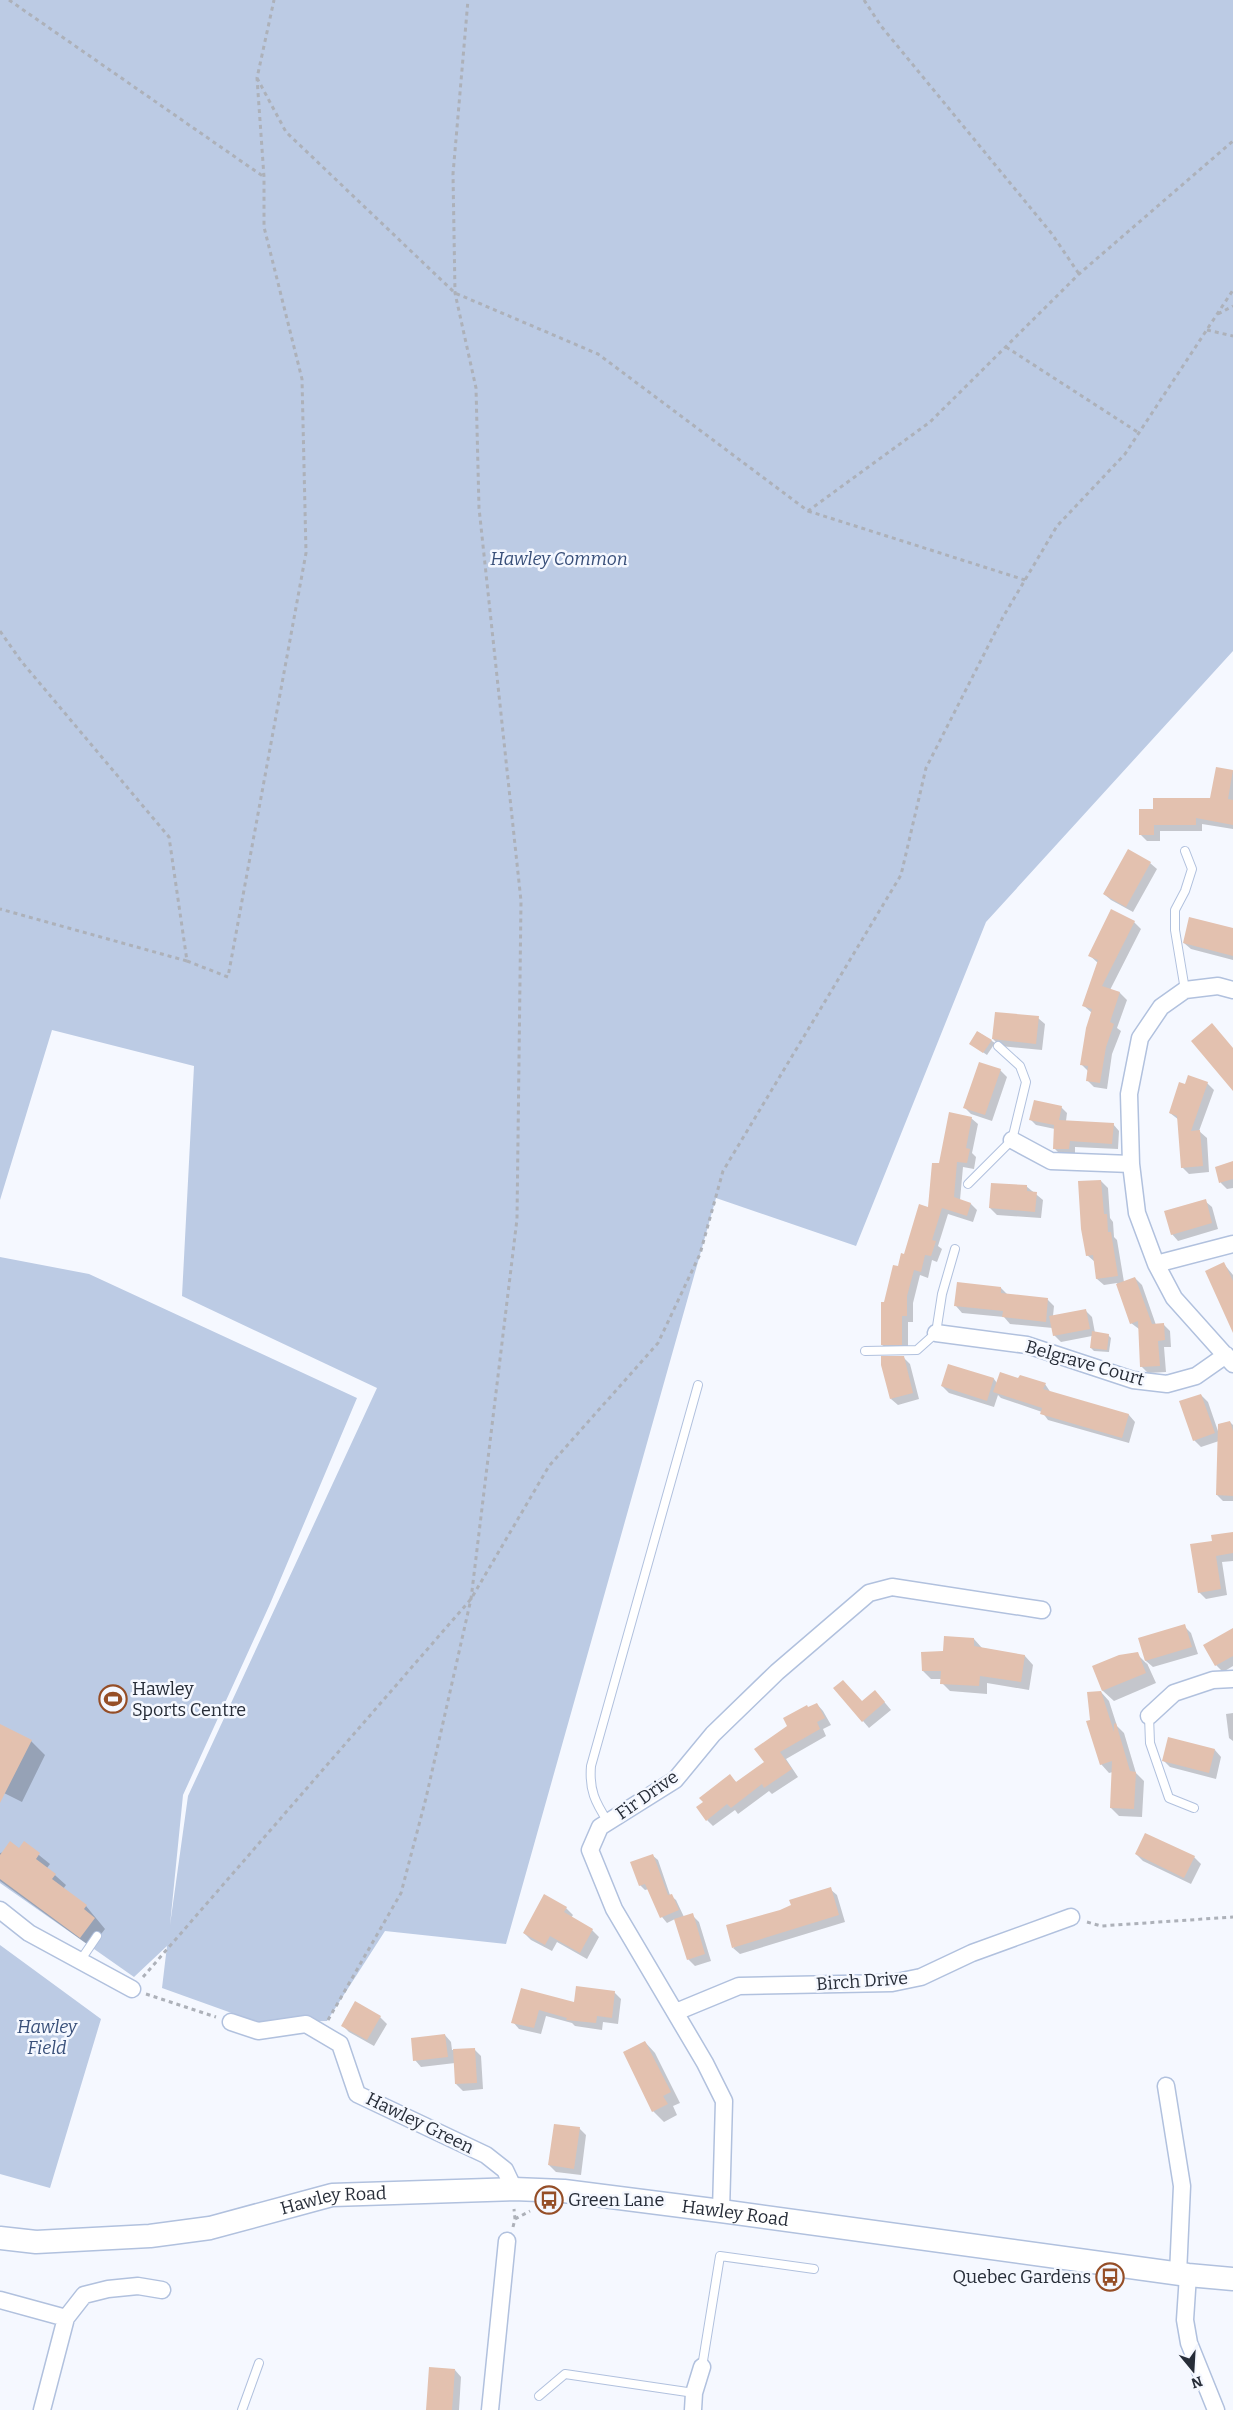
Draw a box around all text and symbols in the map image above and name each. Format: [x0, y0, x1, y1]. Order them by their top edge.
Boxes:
park label: Hawley Common [490, 548, 628, 570]
street label: Belgrave Court [1023, 1336, 1147, 1391]
place label: Hawley Sports Centre [132, 1678, 246, 1721]
sports icon: Hawley Sports Centre [98, 1684, 128, 1714]
street label: Fir Drive [612, 1766, 682, 1824]
street label: Birch Drive [815, 1967, 909, 1995]
park label: Hawley Field [17, 2016, 78, 2059]
street label: Hawley Green [362, 2087, 478, 2159]
street label: Hawley Road [278, 2182, 387, 2220]
bus stop icon: Green Lane [534, 2185, 564, 2215]
place label: Green Lane [568, 2189, 664, 2211]
street label: Hawley Road [680, 2195, 790, 2231]
bus stop icon: Quebec Gardens [1095, 2262, 1125, 2292]
place label: Quebec Gardens [953, 2266, 1091, 2288]
north arrow [1168, 2345, 1218, 2395]
text: N [1189, 2372, 1205, 2392]

